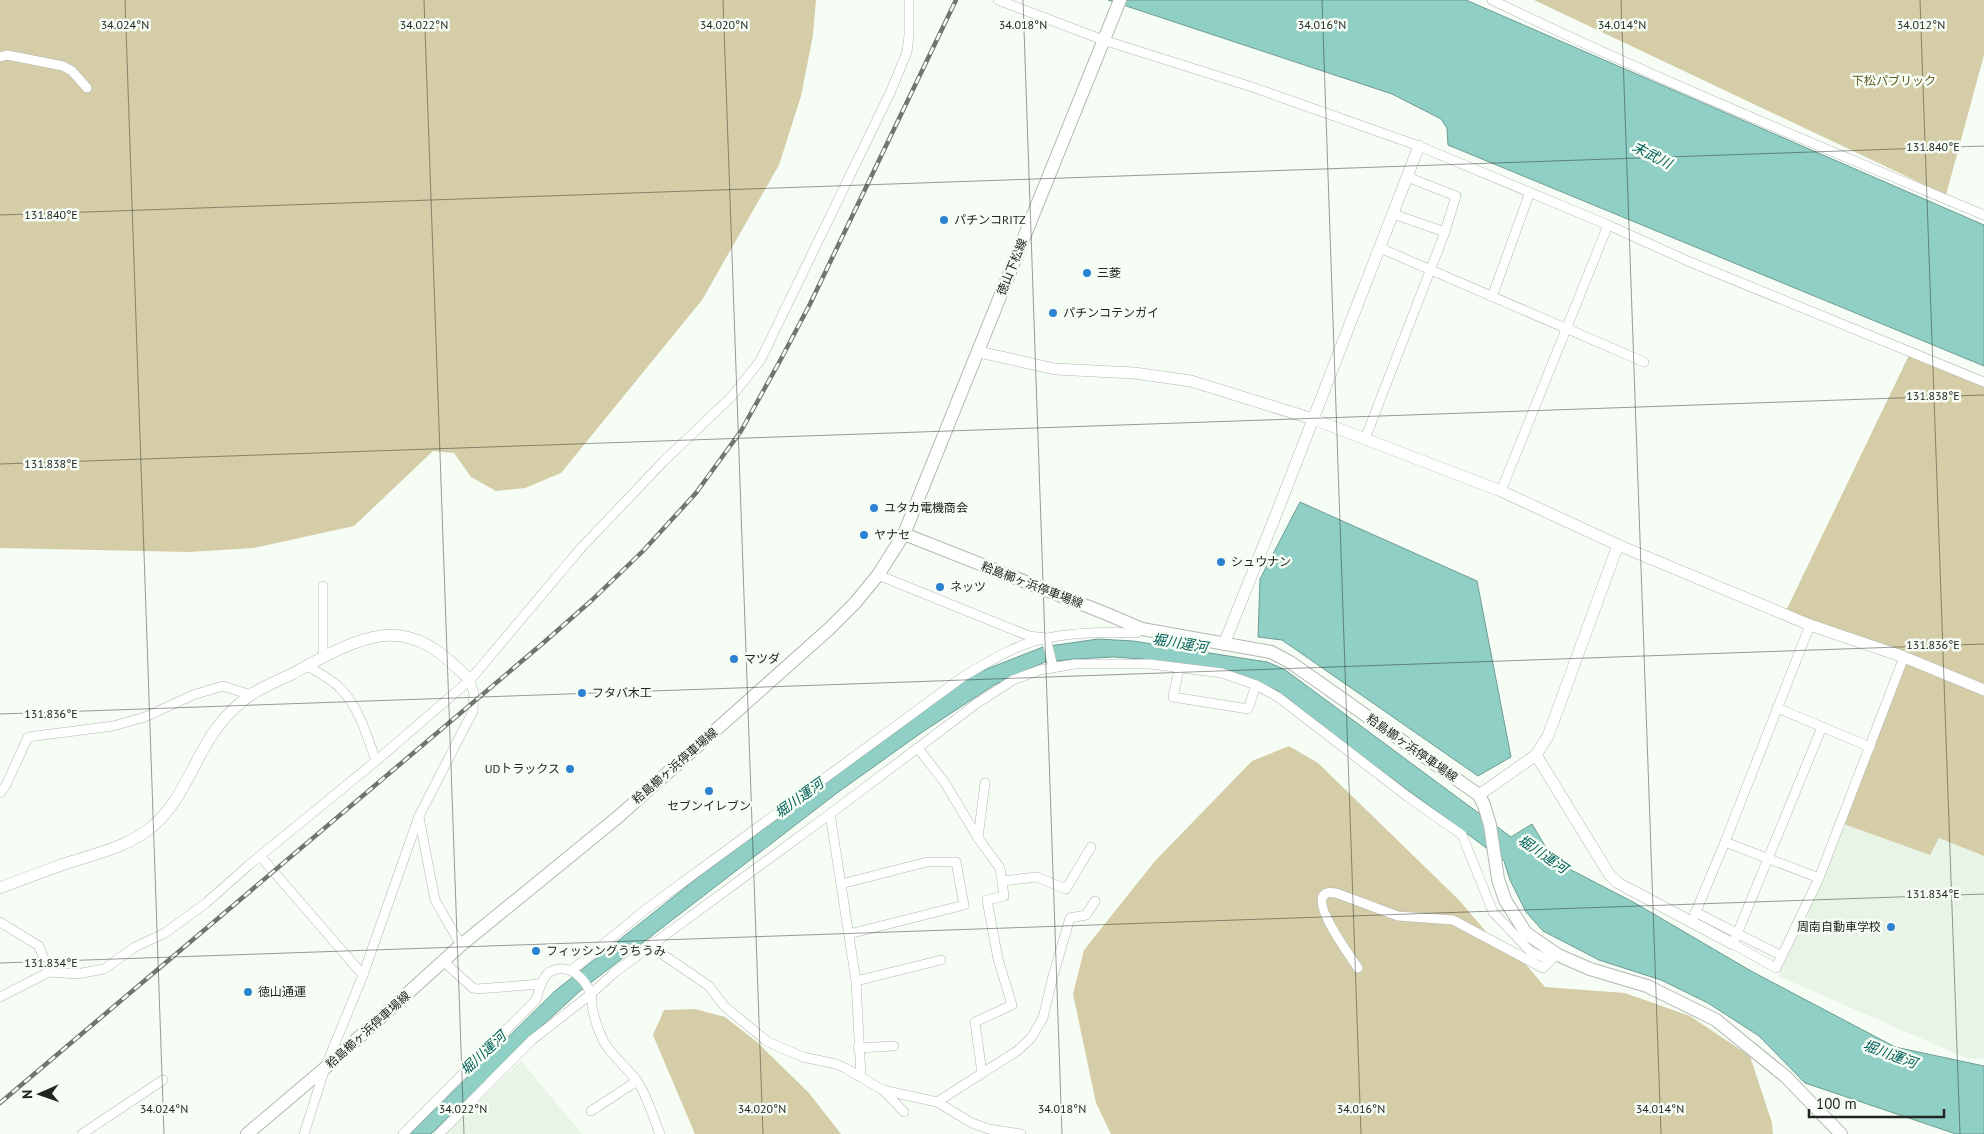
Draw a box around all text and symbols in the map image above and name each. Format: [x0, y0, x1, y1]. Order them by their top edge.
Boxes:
text: 34.024°N [101, 17, 149, 32]
text: 34.022°N [400, 17, 448, 32]
text: 34.020°N [700, 17, 748, 32]
text: 34.018°N [999, 17, 1047, 32]
text: 34.016°N [1298, 17, 1346, 32]
text: 34.014°N [1598, 17, 1646, 32]
text: 34.012°N [1897, 17, 1945, 32]
park label: 下松パブリック [1852, 73, 1936, 88]
water label: 末武川 [1629, 137, 1677, 173]
text: 131.840°E [1906, 139, 1960, 154]
text: 131.840°E [24, 207, 78, 222]
place label: パチンコRITZ [954, 212, 1026, 227]
marker: パチンコRITZ [938, 214, 950, 226]
street label: 徳山下松線 [993, 236, 1030, 297]
place label: 三菱 [1097, 265, 1121, 280]
marker: 三菱 [1081, 267, 1093, 279]
place label: パチンコテンガイ [1063, 305, 1159, 320]
marker: パチンコテンガイ [1047, 307, 1059, 319]
text: 131.838°E [1906, 388, 1960, 403]
text: 131.838°E [24, 456, 78, 471]
place label: ユタカ電機商会 [884, 500, 968, 515]
marker: ユタカ電機商会 [868, 502, 880, 514]
place label: ヤナセ [874, 527, 910, 542]
marker: ヤナセ [858, 529, 870, 541]
place label: シュウナン [1231, 554, 1291, 569]
marker: シュウナン [1215, 556, 1227, 568]
street label: 粭島櫛ヶ浜停車場線 [979, 558, 1085, 611]
place label: ネッツ [950, 579, 986, 594]
marker: ネッツ [934, 581, 946, 593]
water label: 堀川運河 [1151, 630, 1212, 657]
text: 131.836°E [1906, 637, 1960, 652]
place label: マツダ [744, 651, 780, 666]
marker: マツダ [728, 653, 740, 665]
place label: フタバ木工 [592, 685, 652, 700]
marker: フタバ木工 [576, 687, 588, 699]
text: 131.836°E [24, 706, 78, 721]
street label: 粭島櫛ヶ浜停車場線 [1364, 710, 1461, 785]
street label: 粭島櫛ヶ浜停車場線 [629, 725, 720, 807]
place label: UDトラックス [485, 761, 560, 776]
marker: UDトラックス [564, 763, 576, 775]
water label: 堀川運河 [771, 772, 829, 822]
marker: セブンイレブン [703, 785, 715, 797]
place label: セブンイレブン [667, 798, 751, 813]
water label: 堀川運河 [1515, 831, 1574, 879]
text: 131.834°E [1906, 886, 1960, 901]
place label: 周南自動車学校 [1797, 919, 1881, 934]
marker: 周南自動車学校 [1885, 921, 1897, 933]
place label: フィッシングうちうみ [546, 943, 666, 958]
marker: フィッシングうちうみ [530, 945, 542, 957]
text: 131.834°E [24, 955, 78, 970]
place label: 徳山通運 [258, 984, 306, 999]
marker: 徳山通運 [242, 986, 254, 998]
street label: 粭島櫛ヶ浜停車場線 [323, 988, 413, 1071]
water label: 堀川運河 [456, 1025, 512, 1079]
water label: 堀川運河 [1861, 1036, 1922, 1073]
north arrow [15, 1069, 65, 1119]
scale bar [1809, 1086, 1944, 1118]
text: N [18, 1090, 36, 1099]
text: 100 m [1816, 1094, 1857, 1113]
text: 34.024°N [140, 1101, 188, 1116]
text: 34.022°N [439, 1101, 487, 1116]
text: 34.020°N [738, 1101, 786, 1116]
text: 34.018°N [1038, 1101, 1086, 1116]
text: 34.016°N [1337, 1101, 1385, 1116]
text: 34.014°N [1636, 1101, 1684, 1116]

